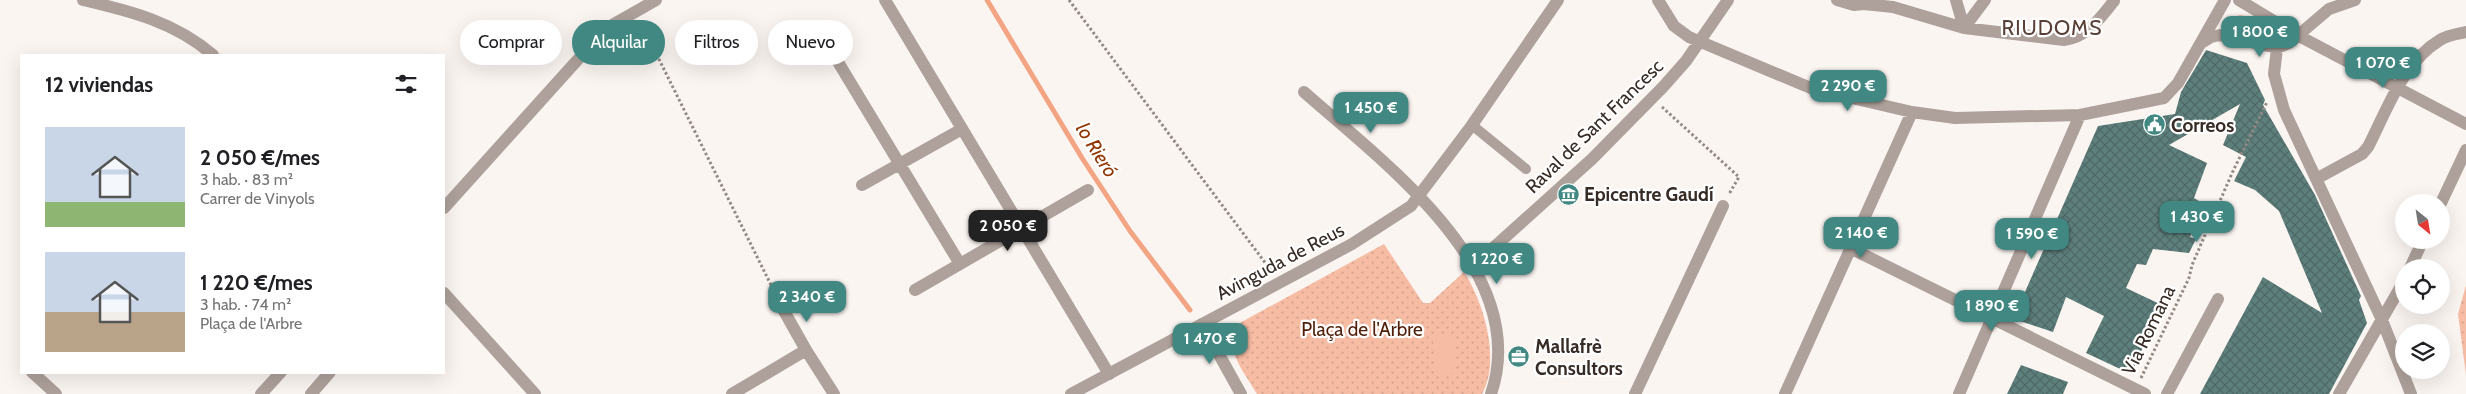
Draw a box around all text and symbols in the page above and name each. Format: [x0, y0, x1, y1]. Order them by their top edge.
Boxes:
district label: RIUDOMS [2002, 15, 2102, 40]
pin: 1 800 € [2214, 15, 2306, 58]
chip: Comprar [460, 20, 562, 65]
chip: Alquilar [572, 20, 665, 65]
chip: Filtros [675, 20, 758, 65]
chip: Nuevo [768, 20, 853, 65]
text: 1 800 € [2232, 22, 2288, 41]
pin: 1 070 € [2337, 46, 2429, 89]
text: 1 070 € [2356, 53, 2410, 72]
street label: Raval de Sant Francesc [1521, 54, 1668, 198]
icon: filters [392, 70, 420, 98]
pin: 2 290 € [1802, 70, 1894, 112]
text: 12 viviendas [45, 72, 153, 97]
text: 2 290 € [1821, 76, 1875, 95]
pin: 1 450 € [1325, 92, 1417, 134]
text: 1 450 € [1344, 98, 1398, 117]
public building icon: Correos [2143, 113, 2167, 137]
place label: Correos [2171, 114, 2234, 137]
water label: lo Rieró [1071, 118, 1123, 182]
text: 2 050 €/mes [200, 145, 320, 170]
icon: home [85, 147, 145, 207]
text: 3 hab. · 83 m² [200, 170, 293, 189]
museum icon: Epicentre Gaudí [1556, 182, 1580, 206]
place label: Epicentre Gaudí [1584, 183, 1714, 206]
text: Carrer de Vinyols [200, 189, 315, 208]
north arrow [2395, 194, 2450, 249]
map controls [2395, 194, 2450, 379]
pin: 1 430 € [2151, 200, 2243, 243]
text: 1 430 € [2170, 207, 2224, 226]
pin: 2 050 € [962, 210, 1054, 252]
text: 2 050 € [979, 216, 1037, 235]
pin: 2 140 € [1815, 216, 1907, 259]
street label: Avinguda de Reus [1212, 218, 1348, 305]
pin: 1 590 € [1986, 218, 2078, 260]
text: 2 140 € [1834, 223, 1888, 242]
text: 1 590 € [2006, 224, 2058, 243]
pin: 1 220 € [1451, 242, 1543, 285]
text: 1 220 € [1471, 249, 1523, 268]
button: locate [2395, 259, 2450, 314]
text: 1 220 €/mes [200, 270, 313, 295]
icon: home [85, 272, 145, 332]
pin: 2 340 € [761, 280, 853, 323]
street label: Via Romana [2117, 282, 2180, 379]
text: 2 340 € [779, 287, 835, 306]
pin: 1 890 € [1946, 290, 2038, 332]
text: 3 hab. · 74 m² [200, 295, 291, 314]
text: 1 890 € [1965, 296, 2019, 315]
text: Plaça de l'Arbre [200, 314, 302, 333]
park label: Plaça de l'Arbre [1301, 318, 1423, 341]
pin: 1 470 € [1164, 322, 1256, 365]
button: layers [2395, 324, 2450, 379]
text: 1 470 € [1184, 329, 1236, 348]
place label: Mallafrè Consultors [1535, 335, 1623, 380]
office icon: Mallafrè Consultors [1507, 345, 1531, 369]

